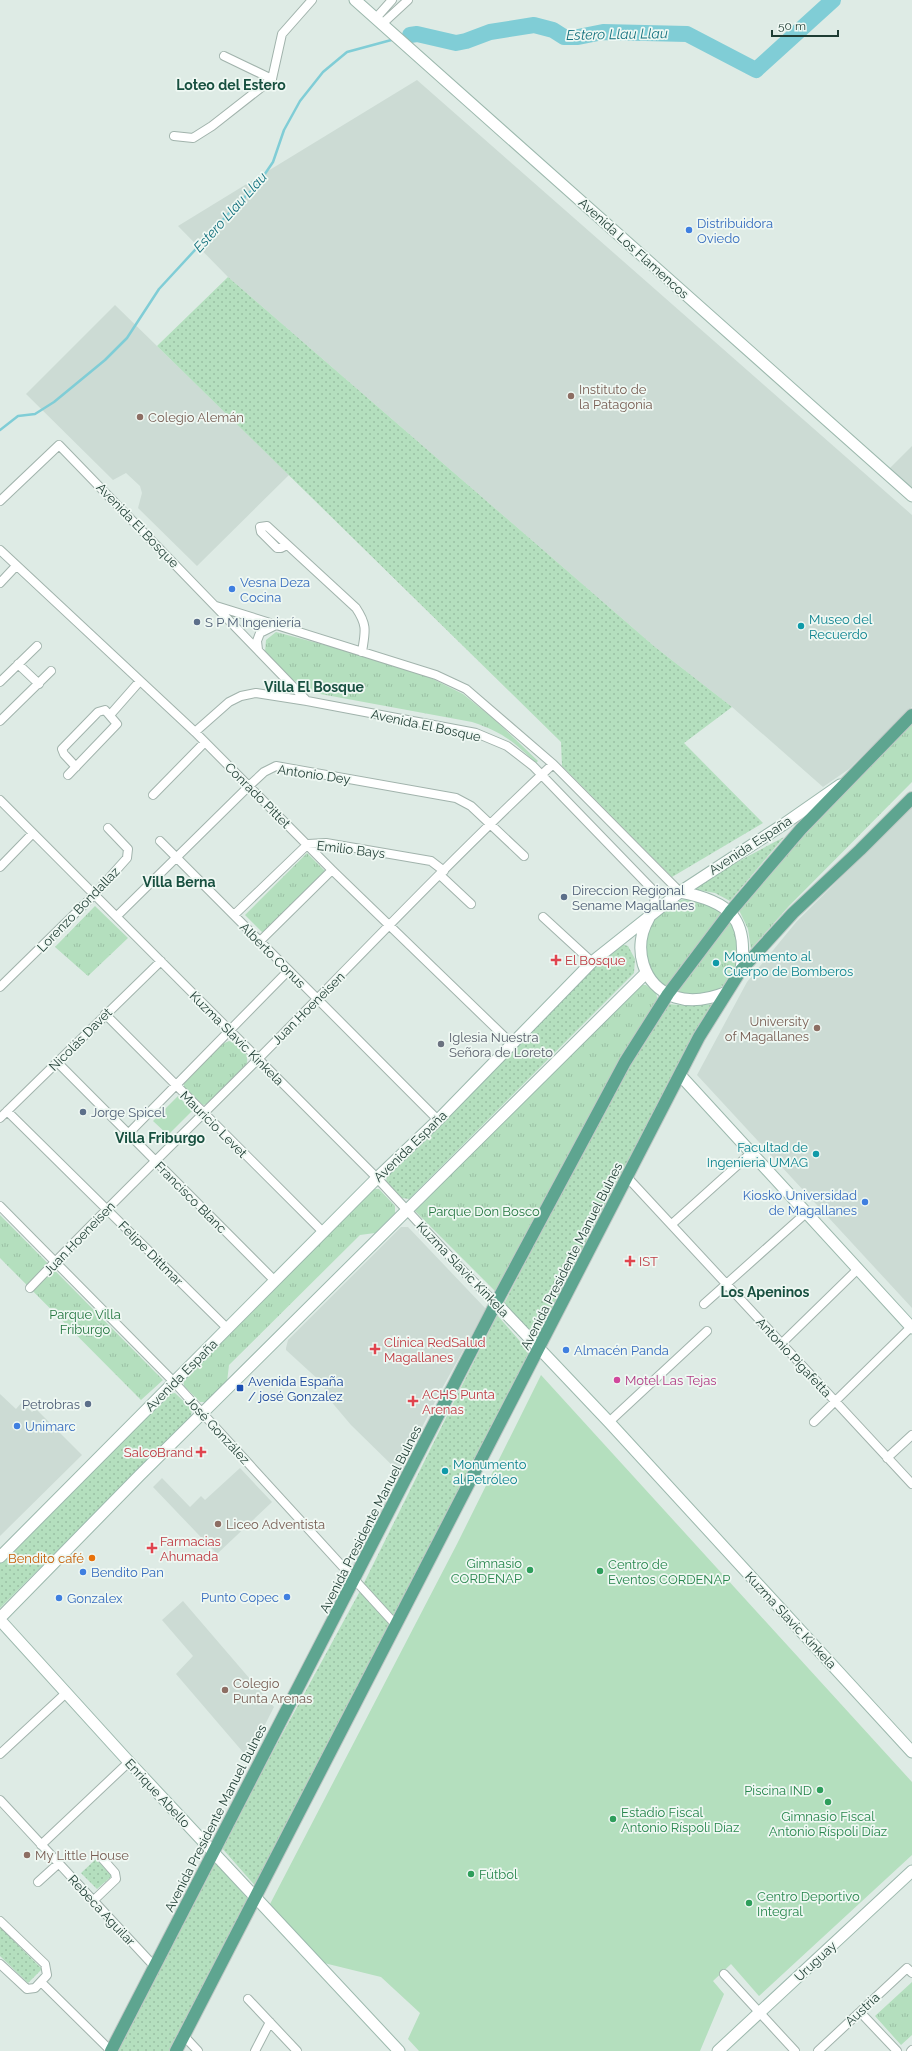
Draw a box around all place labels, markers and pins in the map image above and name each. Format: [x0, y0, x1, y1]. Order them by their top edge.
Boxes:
place label: Distribuidora Oviedo [697, 216, 773, 246]
marker: Distribuidora Oviedo [684, 225, 694, 235]
place label: Instituto de la Patagonia [579, 382, 653, 412]
marker: Instituto de la Patagonia [566, 391, 576, 401]
place label: Colegio Alemán [148, 410, 244, 425]
marker: Colegio Alemán [135, 412, 145, 422]
place label: Vesna Deza Cocina [240, 575, 310, 605]
marker: Vesna Deza Cocina [227, 584, 237, 594]
place label: Museo del Recuerdo [809, 612, 873, 642]
place label: S P M Ingeniería [205, 615, 301, 630]
marker: S P M Ingeniería [192, 617, 202, 627]
marker: Museo del Recuerdo [796, 621, 806, 631]
place label: Direccion Regional Sename Magallanes [572, 883, 694, 913]
marker: Direccion Regional Sename Magallanes [559, 892, 569, 902]
place label: Monumento al Cuerpo de Bomberos [724, 949, 853, 979]
place label: El Bosque [565, 953, 626, 968]
marker: El Bosque [550, 954, 562, 966]
marker: Monumento al Cuerpo de Bomberos [711, 958, 721, 968]
place label: University of Magallanes [725, 1014, 809, 1044]
marker: University of Magallanes [812, 1023, 822, 1033]
place label: Iglesia Nuestra Señora de Loreto [449, 1030, 553, 1060]
marker: Iglesia Nuestra Señora de Loreto [436, 1039, 446, 1049]
place label: Jorge Spicel [91, 1105, 166, 1120]
marker: Jorge Spicel [78, 1107, 88, 1117]
place label: Facultad de Ingenieria UMAG [707, 1140, 808, 1170]
marker: Facultad de Ingenieria UMAG [811, 1149, 821, 1159]
place label: Kiosko Universidad de Magallanes [743, 1188, 857, 1218]
marker: Kiosko Universidad de Magallanes [860, 1197, 870, 1207]
place label: IST [639, 1254, 658, 1269]
marker: IST [624, 1255, 636, 1267]
place label: Clínica RedSalud Magallanes [384, 1335, 486, 1365]
marker: Clínica RedSalud Magallanes [369, 1343, 381, 1355]
place label: Almacén Panda [574, 1343, 669, 1358]
marker: Almacén Panda [561, 1345, 571, 1355]
place label: Motel Las Tejas [625, 1373, 717, 1388]
place label: Avenida España / josé Gonzalez [248, 1374, 344, 1404]
marker: Motel Las Tejas [612, 1375, 622, 1385]
marker: Avenida España / josé Gonzalez [235, 1383, 245, 1393]
place label: ACHS Punta Arenas [422, 1387, 495, 1417]
marker: ACHS Punta Arenas [407, 1395, 419, 1407]
place label: Petrobras [22, 1397, 80, 1412]
marker: Petrobras [83, 1399, 93, 1409]
place label: Unimarc [25, 1419, 76, 1434]
marker: Unimarc [12, 1421, 22, 1431]
place label: SalcoBrand [124, 1445, 193, 1460]
marker: SalcoBrand [196, 1447, 206, 1457]
place label: Monumento al Petróleo [453, 1457, 527, 1487]
marker: Monumento al Petróleo [440, 1466, 450, 1476]
place label: Liceo Adventista [226, 1517, 325, 1532]
marker: Liceo Adventista [213, 1519, 223, 1529]
place label: Farmacias Ahumada [160, 1534, 221, 1564]
marker: Farmacias Ahumada [147, 1543, 157, 1553]
place label: Bendito café [8, 1551, 84, 1566]
marker: Bendito café [87, 1553, 97, 1563]
place label: Gimnasio CORDENAP [451, 1556, 522, 1586]
place label: Centro de Eventos CORDENAP [608, 1557, 730, 1587]
place label: Bendito Pan [91, 1565, 164, 1580]
marker: Gimnasio CORDENAP [525, 1565, 535, 1575]
marker: Centro de Eventos CORDENAP [595, 1566, 605, 1576]
marker: Bendito Pan [78, 1567, 88, 1577]
place label: Punto Copec [201, 1590, 279, 1605]
place label: Gonzalex [67, 1591, 123, 1606]
marker: Punto Copec [282, 1592, 292, 1602]
marker: Gonzalex [54, 1593, 64, 1603]
place label: Colegio Punta Arenas [233, 1676, 312, 1706]
marker: Colegio Punta Arenas [220, 1685, 230, 1695]
place label: Piscina IND [744, 1783, 812, 1798]
marker: Piscina IND [815, 1785, 825, 1795]
marker: Gimnasio Fiscal Antonio Ríspoli Díaz [823, 1797, 833, 1807]
place label: Estadio Fiscal Antonio Ríspoli Díaz [621, 1805, 739, 1835]
place label: Gimnasio Fiscal Antonio Ríspoli Díaz [769, 1809, 887, 1839]
marker: Estadio Fiscal Antonio Ríspoli Díaz [608, 1814, 618, 1824]
place label: My Little House [35, 1848, 129, 1863]
marker: My Little House [22, 1850, 32, 1860]
place label: Fútbol [479, 1867, 518, 1882]
marker: Fútbol [466, 1869, 476, 1879]
place label: Centro Deportivo Integral [757, 1889, 860, 1919]
marker: Centro Deportivo Integral [744, 1898, 754, 1908]

